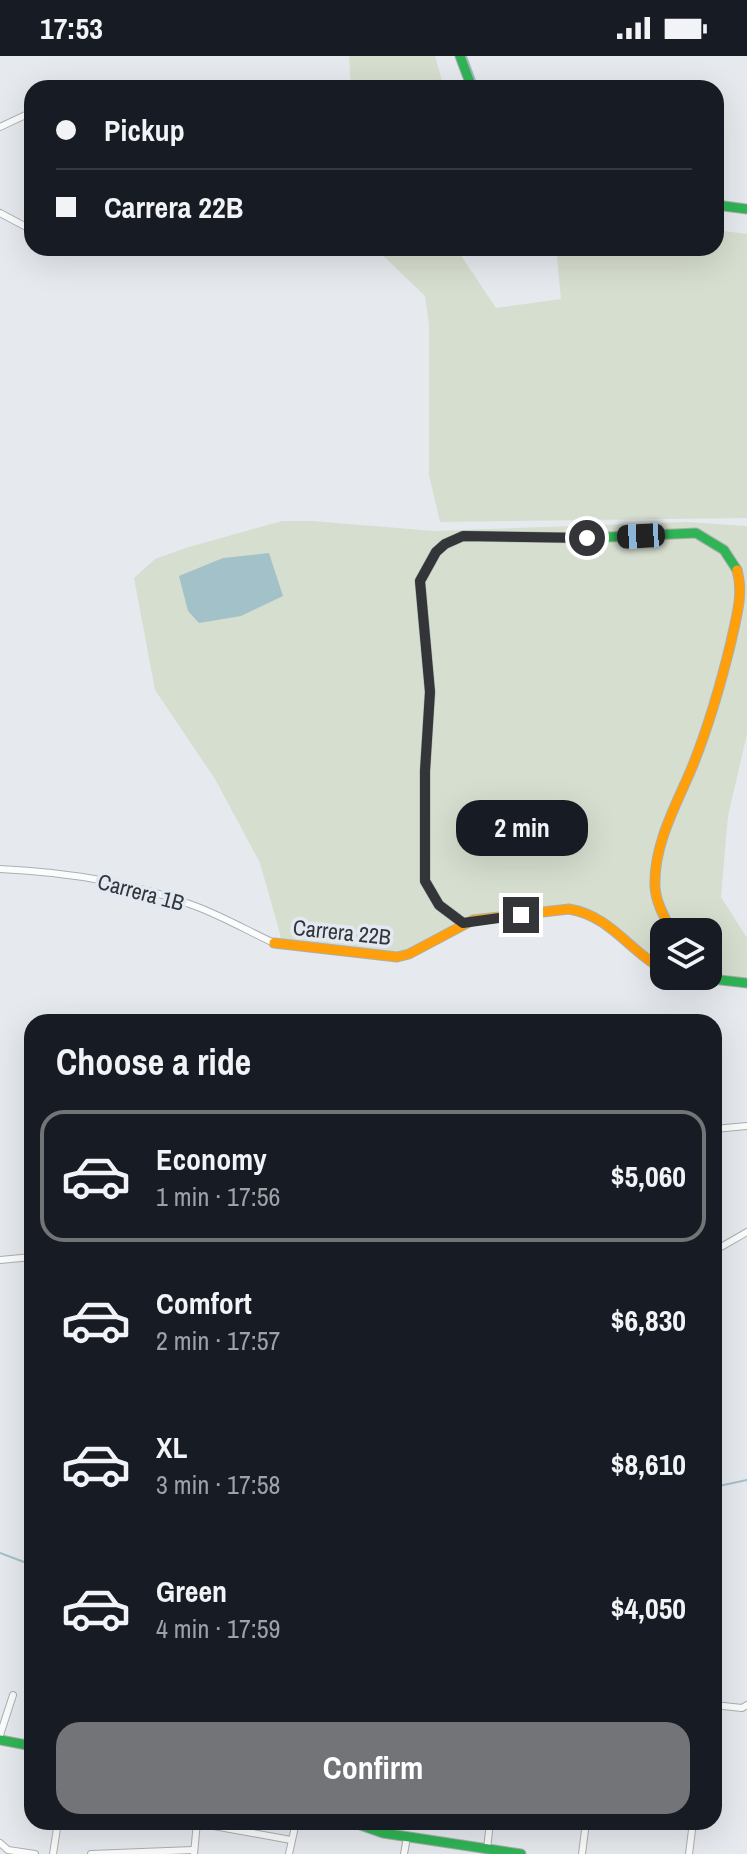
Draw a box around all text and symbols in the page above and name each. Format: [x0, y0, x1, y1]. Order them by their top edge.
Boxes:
text: 17:53 [40, 8, 103, 48]
text: Pickup [104, 110, 185, 150]
text: Carrera 22B [104, 187, 243, 227]
route start [569, 520, 605, 556]
car [616, 523, 666, 549]
callout: 2 min [455, 799, 587, 855]
text: 2 min [494, 810, 550, 845]
street label: Carrera 1B [95, 866, 187, 918]
route end [503, 897, 539, 933]
street label: Carrera 22B [292, 912, 392, 952]
map controls [650, 918, 722, 990]
button: layers [650, 918, 722, 990]
text: Choose a ride [56, 1038, 251, 1086]
text: Economy [156, 1139, 267, 1179]
icon: car [60, 1140, 132, 1212]
text: $5,060 [611, 1156, 686, 1196]
text: 1 min · 17:56 [156, 1179, 280, 1214]
text: Comfort [156, 1283, 252, 1323]
icon: car [60, 1284, 132, 1356]
text: $6,830 [611, 1300, 686, 1340]
text: 2 min · 17:57 [156, 1323, 280, 1358]
text: XL [156, 1427, 187, 1467]
icon: car [60, 1428, 132, 1500]
text: $8,610 [611, 1444, 686, 1484]
text: 3 min · 17:58 [156, 1467, 280, 1502]
text: Green [156, 1571, 227, 1611]
icon: car [60, 1572, 132, 1644]
text: $4,050 [611, 1588, 686, 1628]
text: 4 min · 17:59 [156, 1611, 280, 1646]
button: Confirm [56, 1722, 690, 1814]

